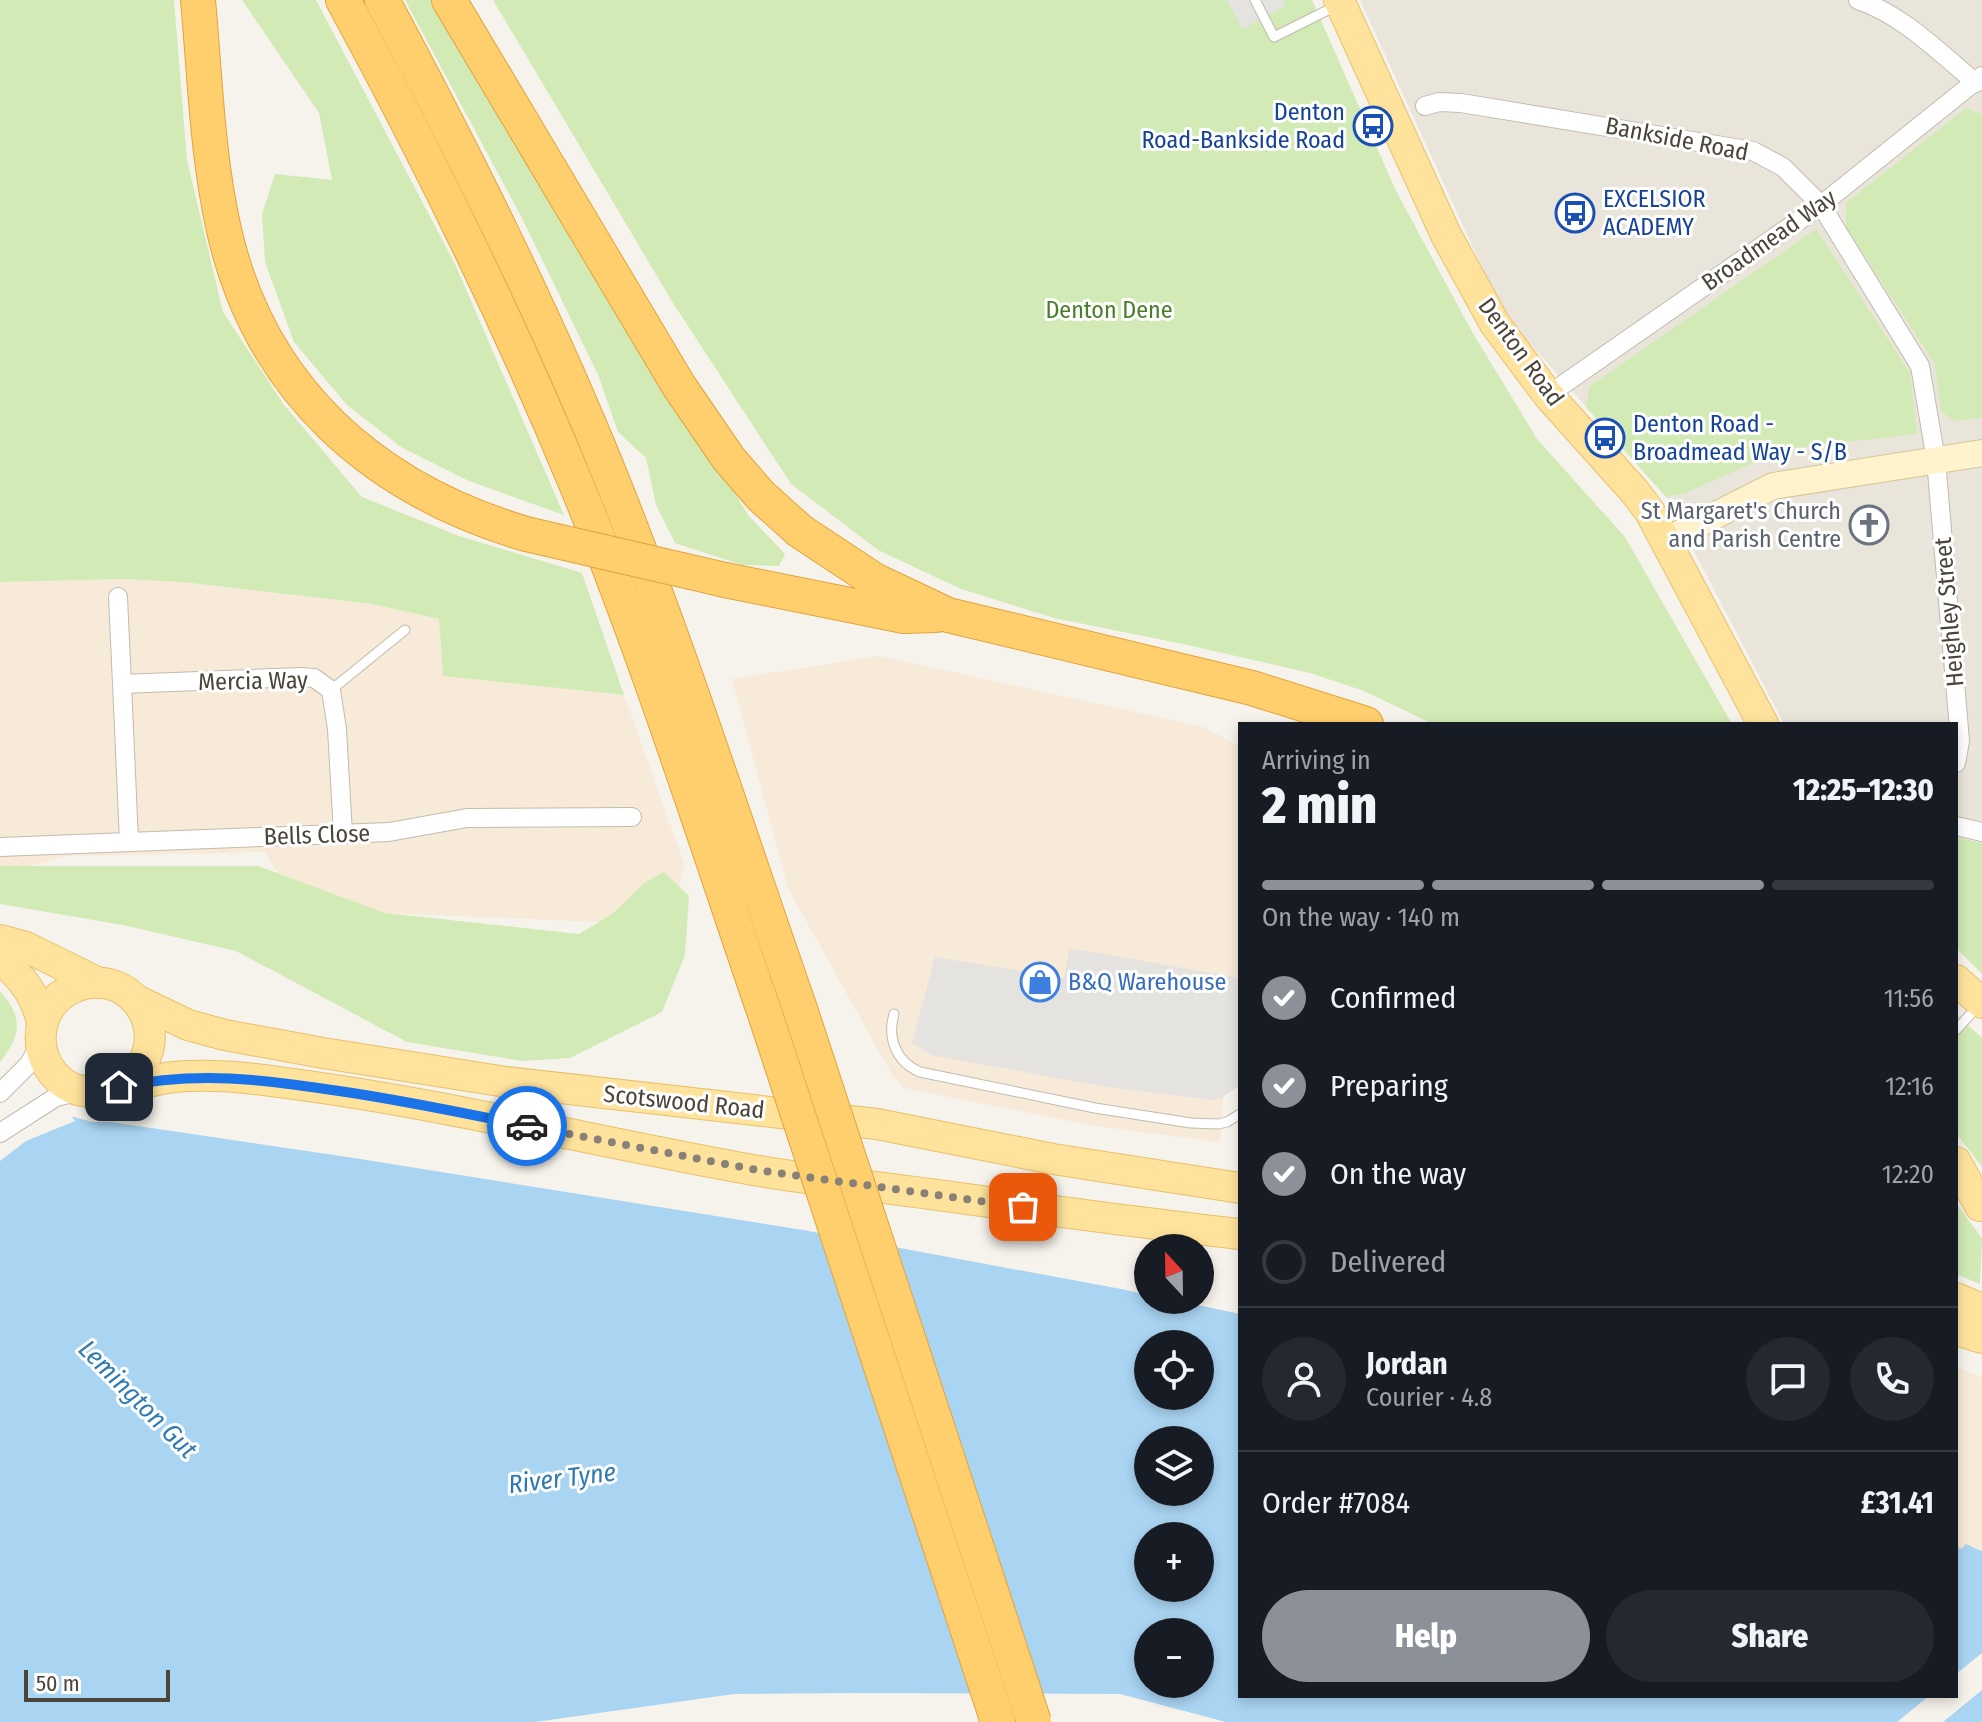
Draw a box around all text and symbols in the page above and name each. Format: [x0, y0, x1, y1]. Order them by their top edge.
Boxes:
place label: Denton Road-Bankside Road [1141, 98, 1345, 154]
bus stop icon: Denton Road-Bankside Road [1352, 105, 1394, 147]
street label: Bankside Road [1603, 111, 1751, 167]
street label: Broadmead Way [1696, 183, 1842, 297]
place label: EXCELSIOR ACADEMY [1603, 185, 1706, 241]
bus stop icon: EXCELSIOR ACADEMY [1554, 192, 1596, 234]
street label: Denton Road [1472, 293, 1570, 411]
park label: Denton Dene [1045, 296, 1173, 324]
place label: Denton Road - Broadmead Way - S/B [1633, 410, 1847, 466]
bus stop icon: Denton Road - Broadmead Way - S/B [1584, 417, 1626, 459]
place label: St Margaret's Church and Parish Centre [1641, 497, 1841, 553]
church icon: St Margaret's Church and Parish Centre [1848, 504, 1890, 546]
street label: Heighley Street [1929, 536, 1969, 688]
street label: Mercia Way [198, 666, 308, 696]
text: Arriving in [1262, 745, 1371, 776]
text: 12:25–12:30 [1793, 772, 1934, 808]
text: 2 min [1262, 774, 1377, 837]
street label: Bells Close [263, 819, 371, 851]
text: On the way · 140 m [1262, 902, 1460, 933]
shop icon: B&Q Warehouse [1019, 961, 1061, 1003]
place label: B&Q Warehouse [1068, 968, 1226, 996]
icon: check [1262, 976, 1306, 1020]
text: Confirmed [1330, 980, 1456, 1016]
text: 11:56 [1884, 983, 1934, 1014]
pin [85, 1053, 153, 1121]
icon: check [1262, 1064, 1306, 1108]
icon: home [97, 1065, 141, 1109]
text: Preparing [1330, 1068, 1448, 1104]
text: 12:16 [1885, 1071, 1934, 1102]
street label: Scotswood Road [602, 1080, 766, 1124]
courier [487, 1086, 567, 1166]
icon: car [505, 1104, 549, 1148]
icon: check [1262, 1152, 1306, 1196]
text: On the way [1330, 1156, 1466, 1192]
text: 12:20 [1882, 1159, 1934, 1190]
pin [989, 1173, 1057, 1241]
icon: bag [1001, 1185, 1045, 1229]
north arrow [1134, 1234, 1214, 1314]
map controls [1134, 1234, 1214, 1698]
text: Delivered [1330, 1244, 1446, 1280]
button: locate [1134, 1330, 1214, 1410]
water label: Lemington Gut [72, 1334, 204, 1465]
button: person [1262, 1337, 1346, 1421]
button: chat [1746, 1337, 1830, 1421]
button: phone [1850, 1337, 1934, 1421]
text: Jordan [1366, 1346, 1448, 1382]
text: Courier · 4.8 [1366, 1382, 1492, 1413]
button: layers [1134, 1426, 1214, 1506]
water label: River Tyne [507, 1457, 617, 1500]
text: Order #7084 [1262, 1485, 1410, 1521]
text: £31.41 [1861, 1485, 1934, 1521]
button: + [1134, 1522, 1214, 1602]
button: Help [1262, 1590, 1590, 1682]
button: Share [1606, 1590, 1934, 1682]
button: − [1134, 1618, 1214, 1698]
scale bar [24, 1666, 170, 1702]
text: 50 m [36, 1670, 80, 1697]

